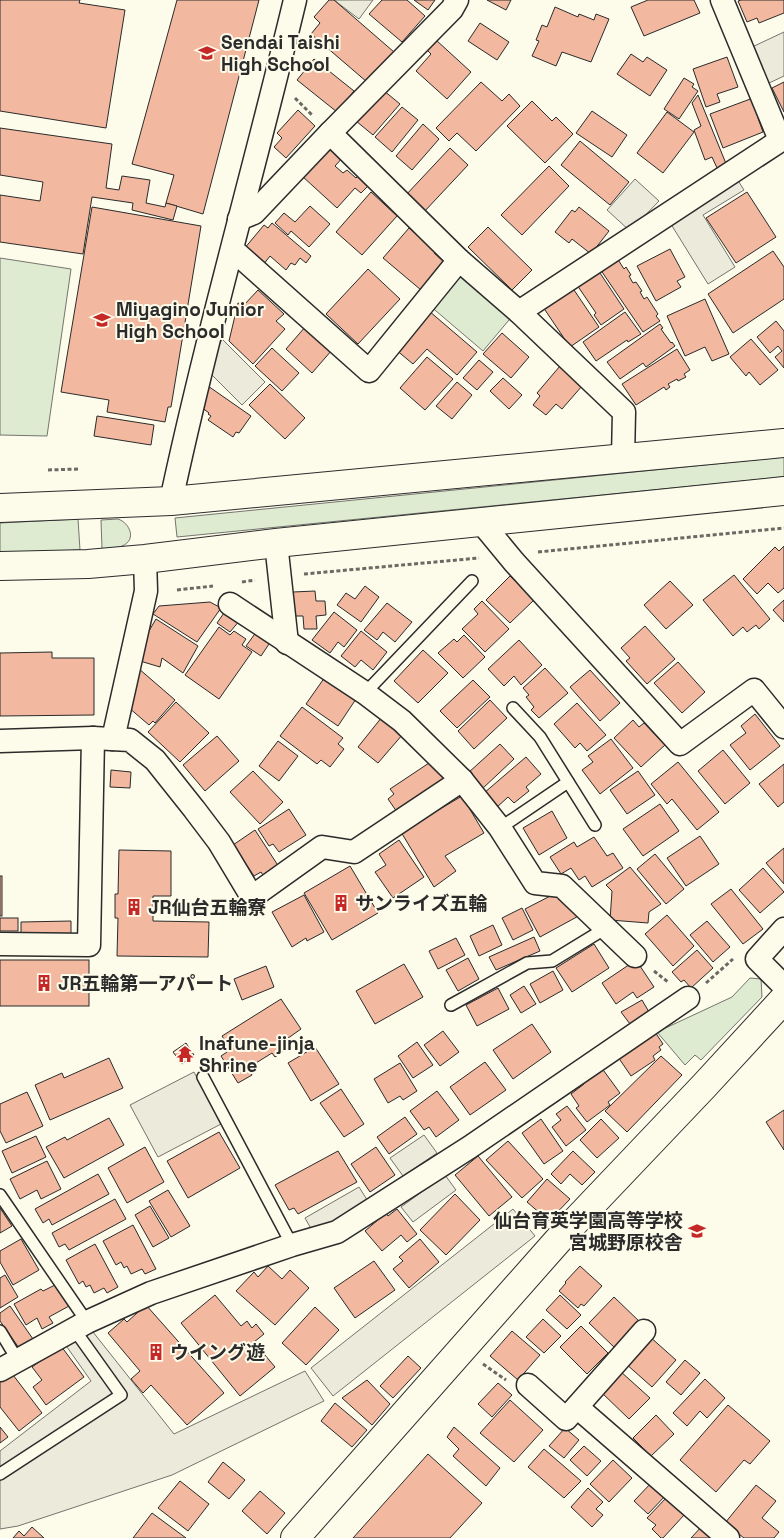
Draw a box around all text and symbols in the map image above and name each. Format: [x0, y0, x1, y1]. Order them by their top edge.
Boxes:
place label: Sendai Taishi High School [221, 30, 340, 77]
school or university icon: Sendai Taishi High School [197, 43, 217, 63]
place label: Miyagino Junior High School [116, 297, 264, 344]
school or university icon: Miyagino Junior High School [92, 310, 112, 330]
place label: サンライズ五輪 [355, 891, 487, 916]
building icon: サンライズ五輪 [331, 893, 351, 913]
place label: JR仙台五輪寮 [148, 895, 267, 920]
building icon: JR仙台五輪寮 [124, 897, 144, 917]
place label: JR五輪第一アパート [58, 971, 233, 996]
building icon: JR五輪第一アパート [34, 973, 54, 993]
place label: Inafune-jinja Shrine [199, 1031, 315, 1078]
temple icon: Inafune-jinja Shrine [175, 1044, 195, 1064]
place label: 仙台育英学園高等学校 宮城野原校舎 [493, 1208, 683, 1255]
school or university icon: 仙台育英学園高等学校 宮城野原校舎 [687, 1221, 707, 1241]
place label: ウイング遊 [170, 1340, 265, 1365]
building icon: ウイング遊 [146, 1342, 166, 1362]

